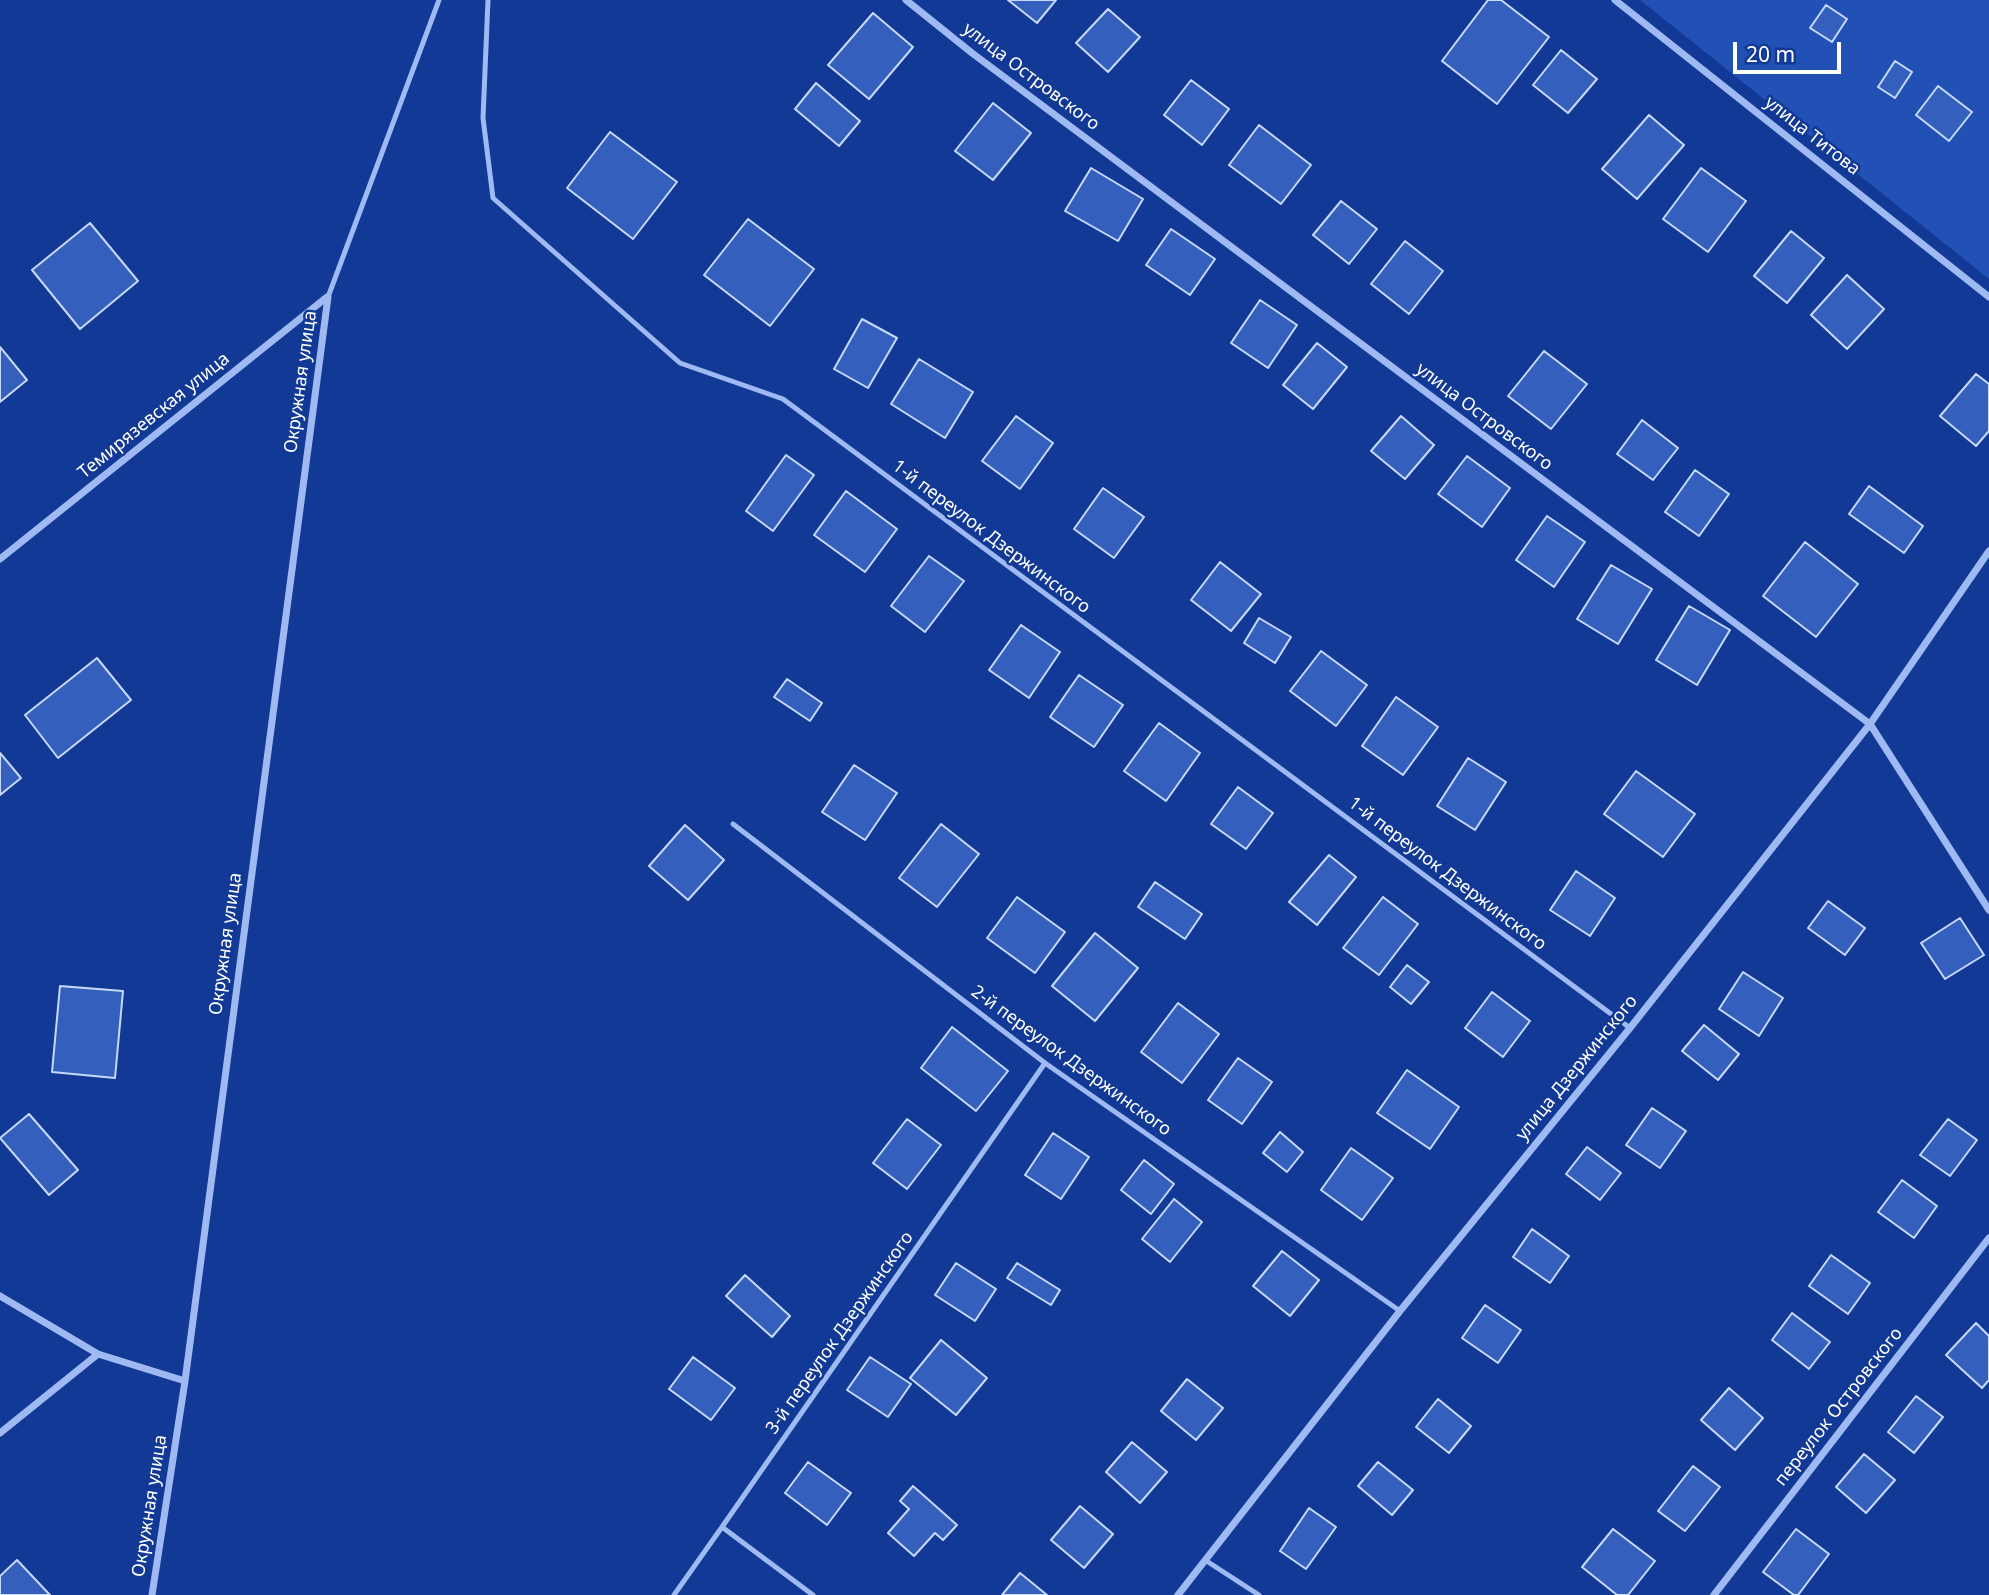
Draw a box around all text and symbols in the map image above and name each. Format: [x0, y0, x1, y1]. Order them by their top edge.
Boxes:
street label: улица Островского [958, 19, 1104, 135]
scale bar [1737, 28, 1846, 72]
text: 20 m [1746, 40, 1795, 68]
street label: улица Титова [1760, 92, 1864, 180]
street label: Окружная улица [280, 309, 322, 455]
street label: Темирязевская улица [74, 348, 234, 484]
street label: улица Островского [1411, 359, 1557, 475]
street label: 1-й переулок Дзержинского [888, 455, 1094, 619]
street label: 1-й переулок Дзержинского [1344, 792, 1550, 956]
street label: Окружная улица [205, 871, 247, 1017]
street label: 2-й переулок Дзержинского [967, 981, 1175, 1141]
street label: улица Дзержинского [1512, 991, 1642, 1145]
street label: 3-й переулок Дзержинского [762, 1228, 918, 1438]
street label: переулок Островского [1771, 1324, 1907, 1490]
street label: Окружная улица [128, 1433, 172, 1579]

